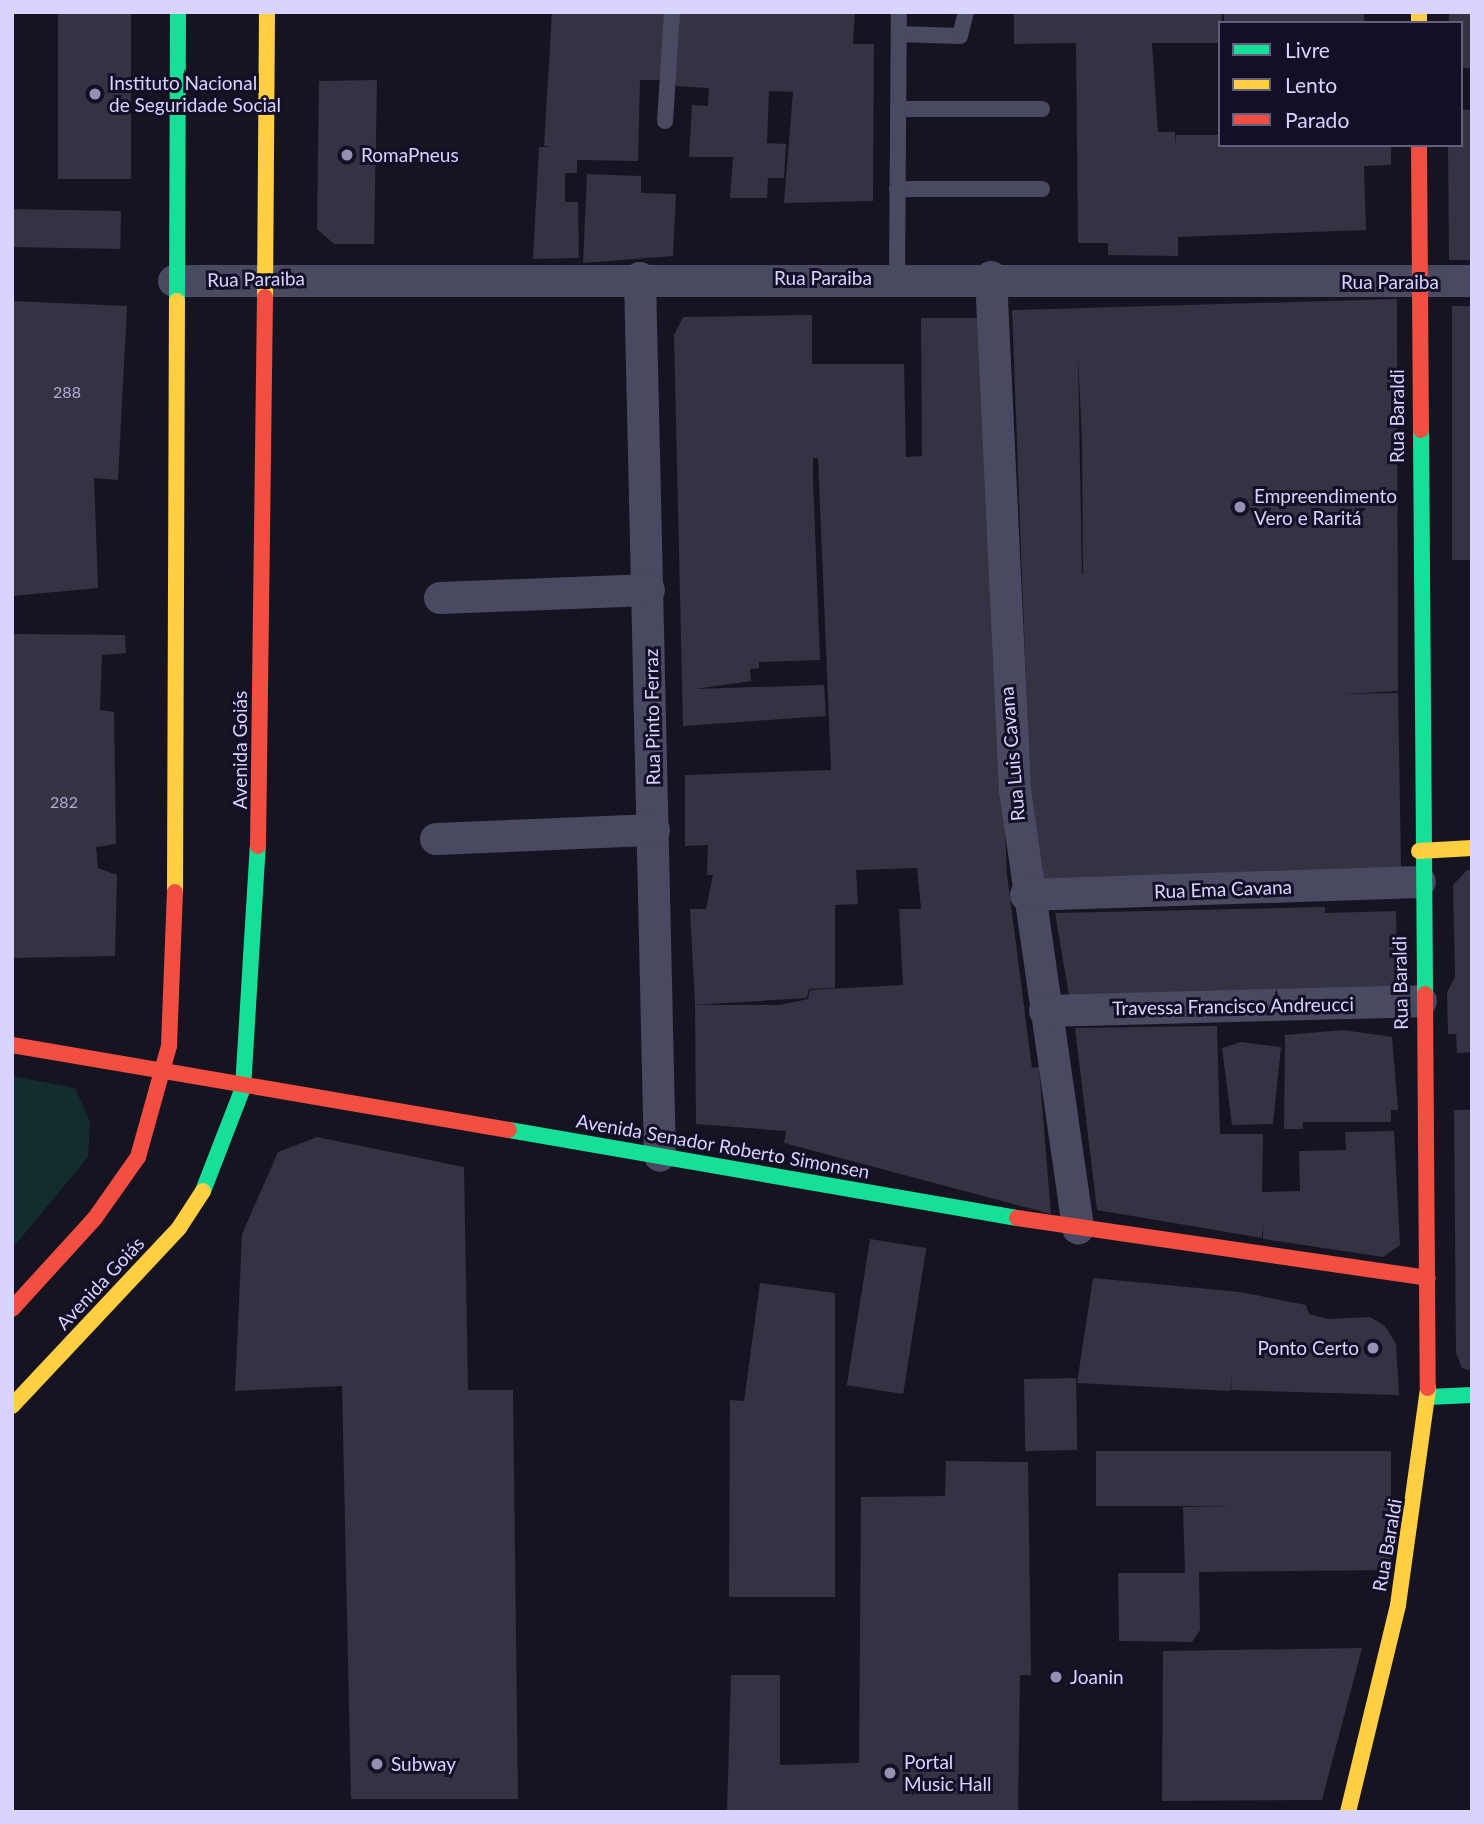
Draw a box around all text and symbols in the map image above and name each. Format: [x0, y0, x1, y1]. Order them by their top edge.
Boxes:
legend [1218, 21, 1463, 147]
text: Livre [1285, 37, 1330, 62]
place label: Instituto Nacional de Seguridade Social [109, 72, 281, 116]
text: Lento [1285, 72, 1337, 97]
marker: Instituto Nacional de Seguridade Social [87, 86, 103, 102]
text: Parado [1285, 107, 1349, 132]
place label: RomaPneus [361, 144, 459, 166]
marker: RomaPneus [339, 147, 355, 163]
street label: Rua Paraiba [207, 267, 305, 291]
street label: Rua Paraiba [774, 267, 872, 289]
street label: Rua Paraiba [1341, 271, 1439, 293]
street label: Rua Baraldi [1386, 369, 1408, 463]
house number: 288 [53, 382, 81, 402]
place label: Empreendimento Vero e Raritá [1254, 485, 1397, 529]
marker: Empreendimento Vero e Raritá [1232, 499, 1248, 515]
street label: Rua Pinto Ferraz [639, 648, 665, 786]
street label: Rua Luis Cavana [995, 686, 1029, 822]
street label: Avenida Goiás [229, 691, 251, 809]
house number: 282 [50, 792, 78, 812]
street label: Rua Ema Cavana [1154, 875, 1292, 903]
street label: Rua Baraldi [1388, 936, 1412, 1030]
street label: Travessa Francisco Andreucci [1112, 992, 1354, 1020]
street label: Avenida Senador Roberto Simonsen [574, 1109, 872, 1183]
street label: Avenida Goiás [51, 1232, 149, 1334]
place label: Ponto Certo [1257, 1337, 1359, 1359]
marker: Ponto Certo [1365, 1340, 1381, 1356]
street label: Rua Baraldi [1368, 1497, 1406, 1593]
place label: Joanin [1070, 1666, 1124, 1688]
marker: Joanin [1048, 1669, 1064, 1685]
place label: Portal Music Hall [904, 1751, 991, 1795]
place label: Subway [391, 1753, 456, 1775]
marker: Subway [369, 1756, 385, 1772]
marker: Portal Music Hall [882, 1765, 898, 1781]

